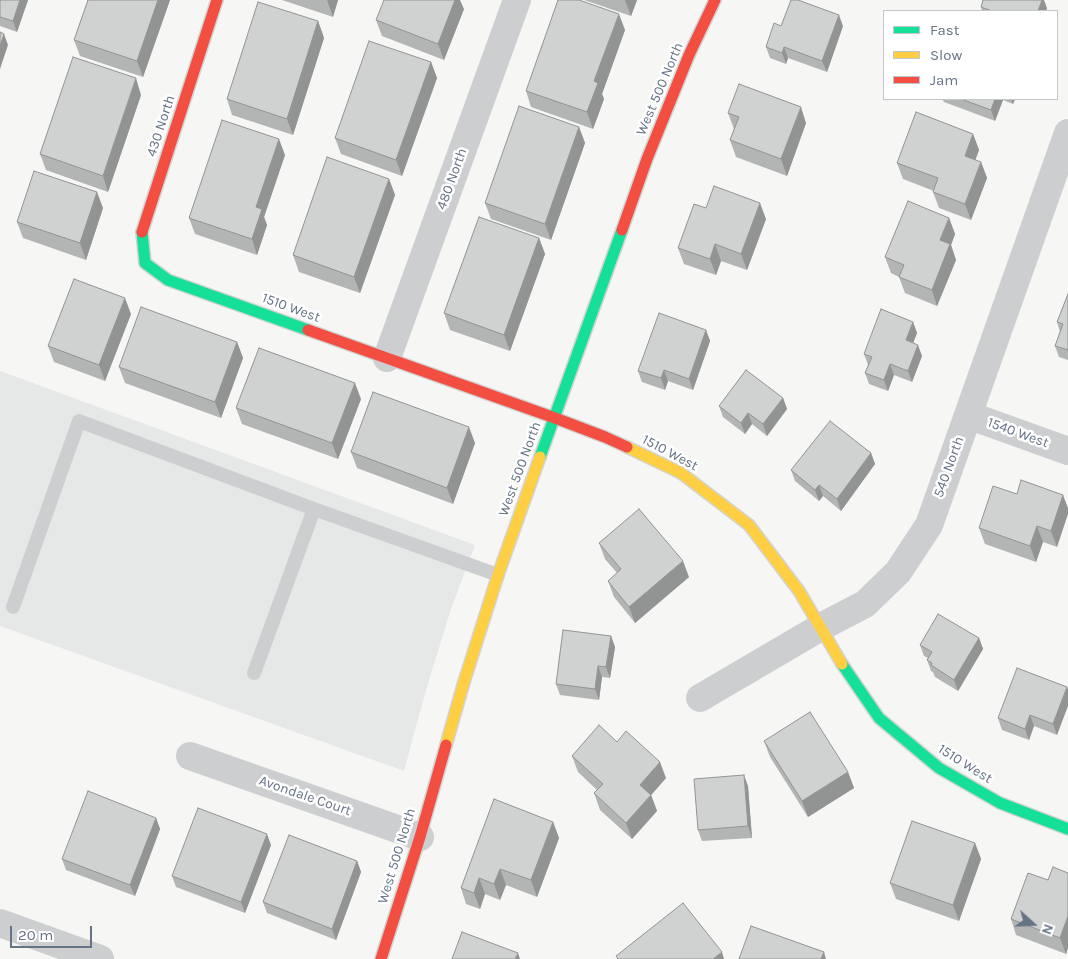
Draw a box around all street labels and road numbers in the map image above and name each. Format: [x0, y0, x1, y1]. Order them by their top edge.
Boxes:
street label: West 500 North [633, 40, 687, 138]
street label: 430 North [143, 93, 179, 159]
street label: 480 North [433, 146, 471, 212]
street label: 1510 West [260, 290, 322, 326]
street label: 1540 West [985, 414, 1051, 452]
street label: West 500 North [495, 420, 545, 518]
street label: 1510 West [639, 431, 701, 475]
street label: 540 North [930, 434, 968, 500]
street label: 1510 West [935, 741, 995, 787]
street label: Avondale Court [257, 772, 353, 820]
street label: West 500 North [374, 806, 420, 906]

